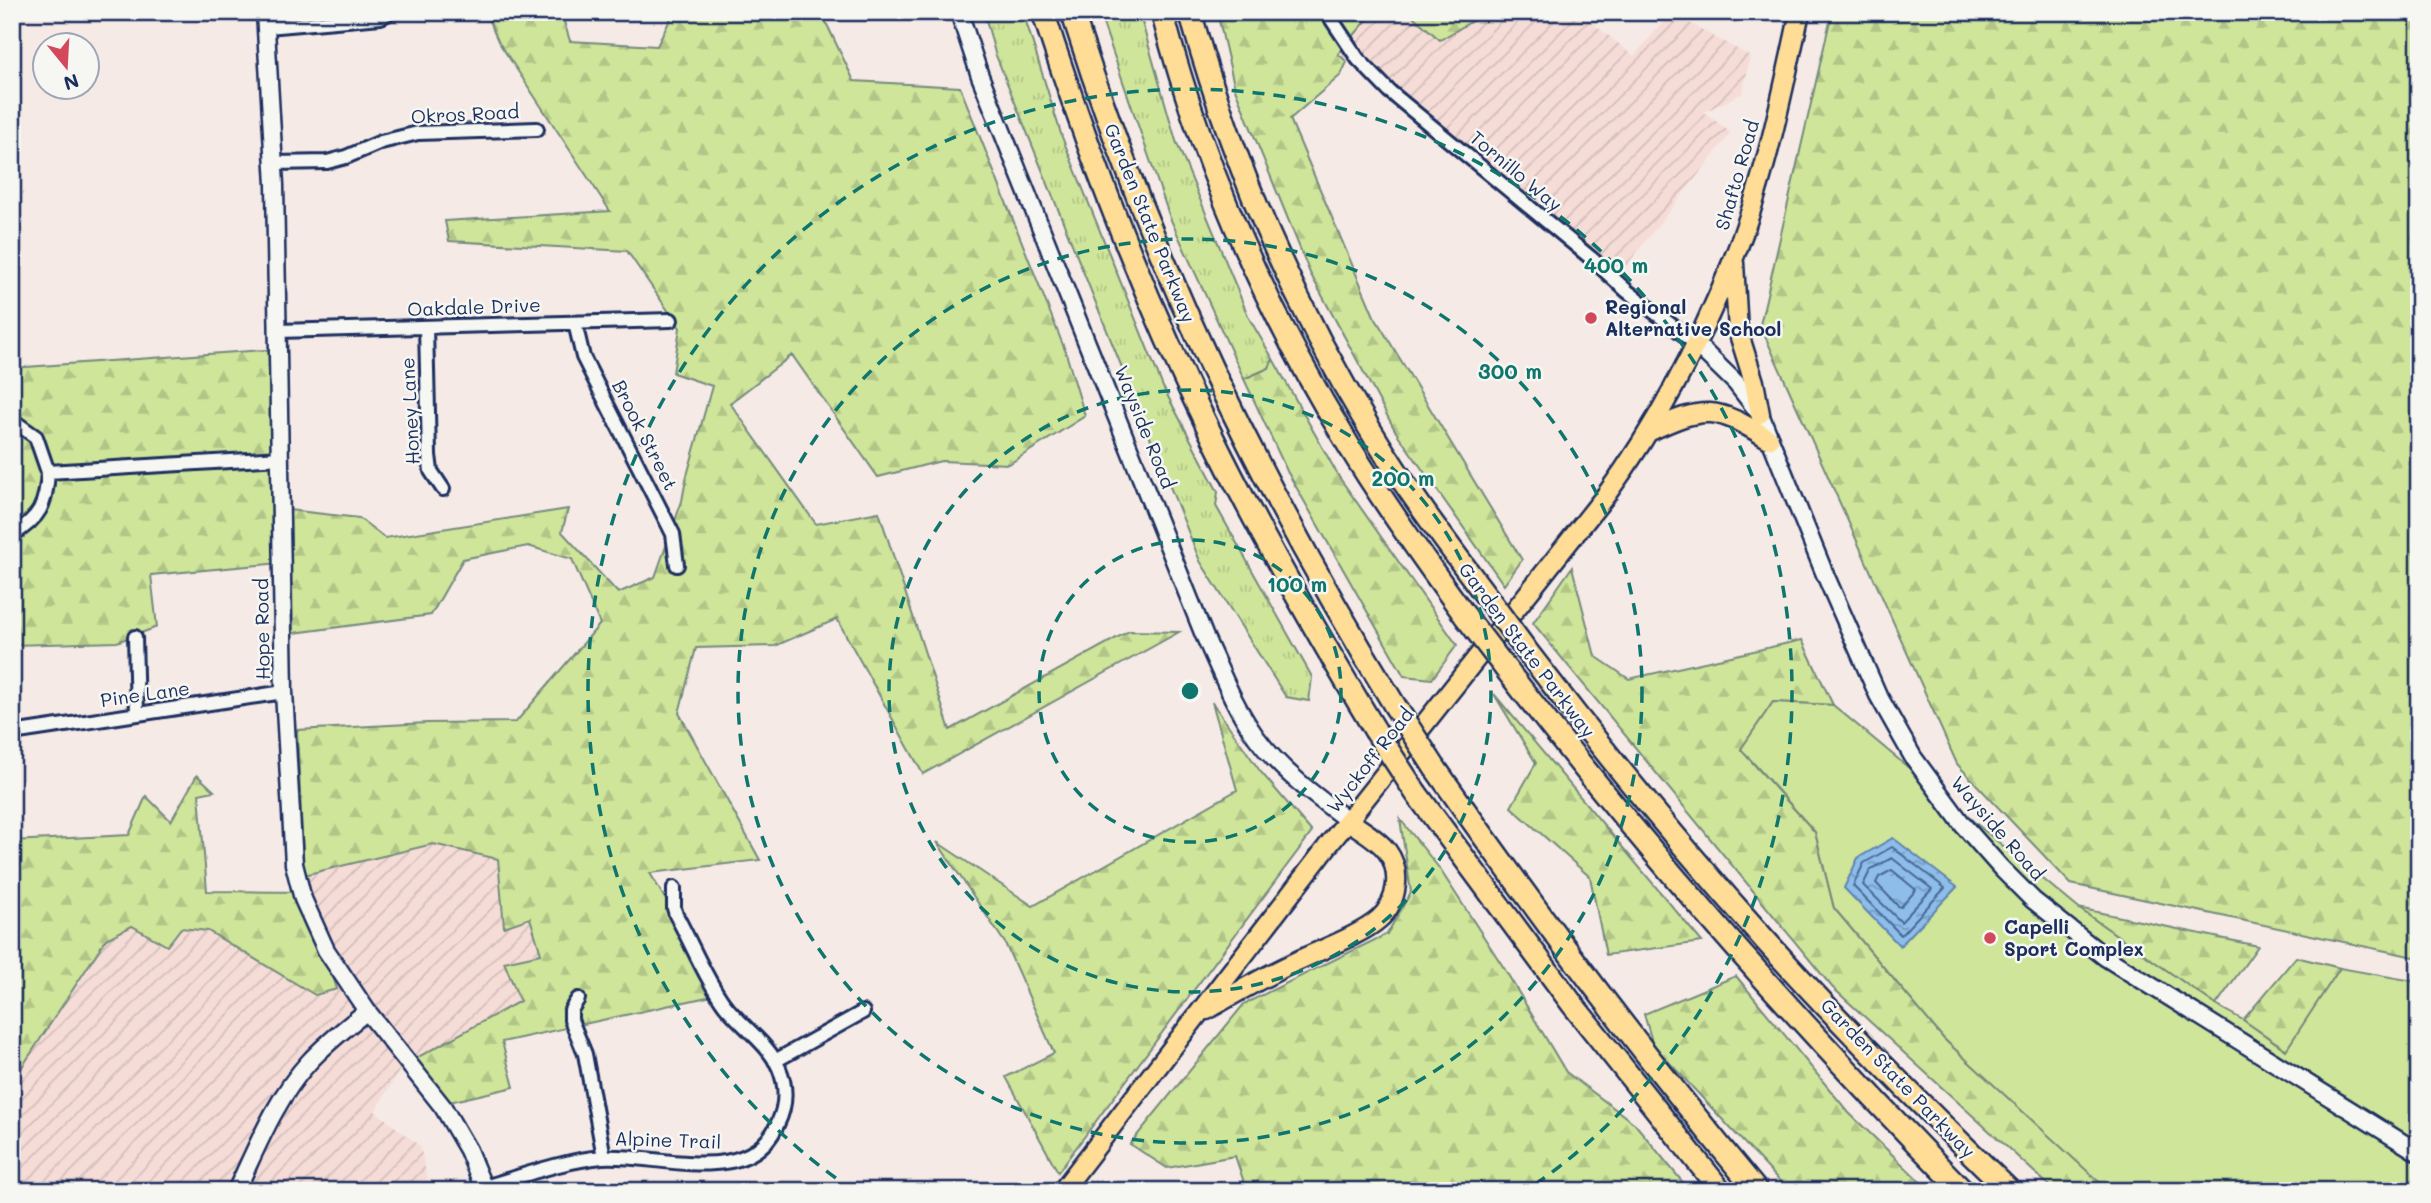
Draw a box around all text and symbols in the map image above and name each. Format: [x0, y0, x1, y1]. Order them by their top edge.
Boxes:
north arrow [32, 32, 102, 102]
text: N [61, 69, 82, 97]
street label: Okros Road [410, 98, 520, 129]
street label: Shafto Road [1709, 117, 1764, 233]
street label: Garden State Parkway [1099, 120, 1202, 326]
street label: Tornillo Way [1465, 125, 1568, 217]
text: 400 m [1584, 251, 1648, 278]
street label: Oakdale Drive [407, 292, 541, 321]
place label: Regional Alternative School [1605, 294, 1781, 341]
marker: Regional Alternative School [1583, 310, 1599, 326]
street label: Honey Lane [394, 357, 425, 465]
text: 300 m [1478, 357, 1542, 384]
street label: Wayside Road [1109, 362, 1182, 492]
street label: Brook Street [607, 375, 684, 494]
text: 200 m [1372, 464, 1434, 491]
street label: Garden State Parkway [1453, 557, 1601, 742]
text: 100 m [1267, 570, 1327, 597]
street label: Hope Road [248, 578, 275, 680]
street label: Pine Lane [99, 675, 191, 712]
centre of rings [1178, 679, 1202, 703]
street label: Wyckoff Road [1321, 702, 1419, 818]
street label: Wayside Road [1946, 770, 2051, 885]
place label: Capelli Sport Complex [2004, 914, 2144, 961]
marker: Capelli Sport Complex [1982, 930, 1998, 946]
street label: Garden State Parkway [1816, 993, 1981, 1163]
street label: Alpine Trail [614, 1125, 722, 1154]

